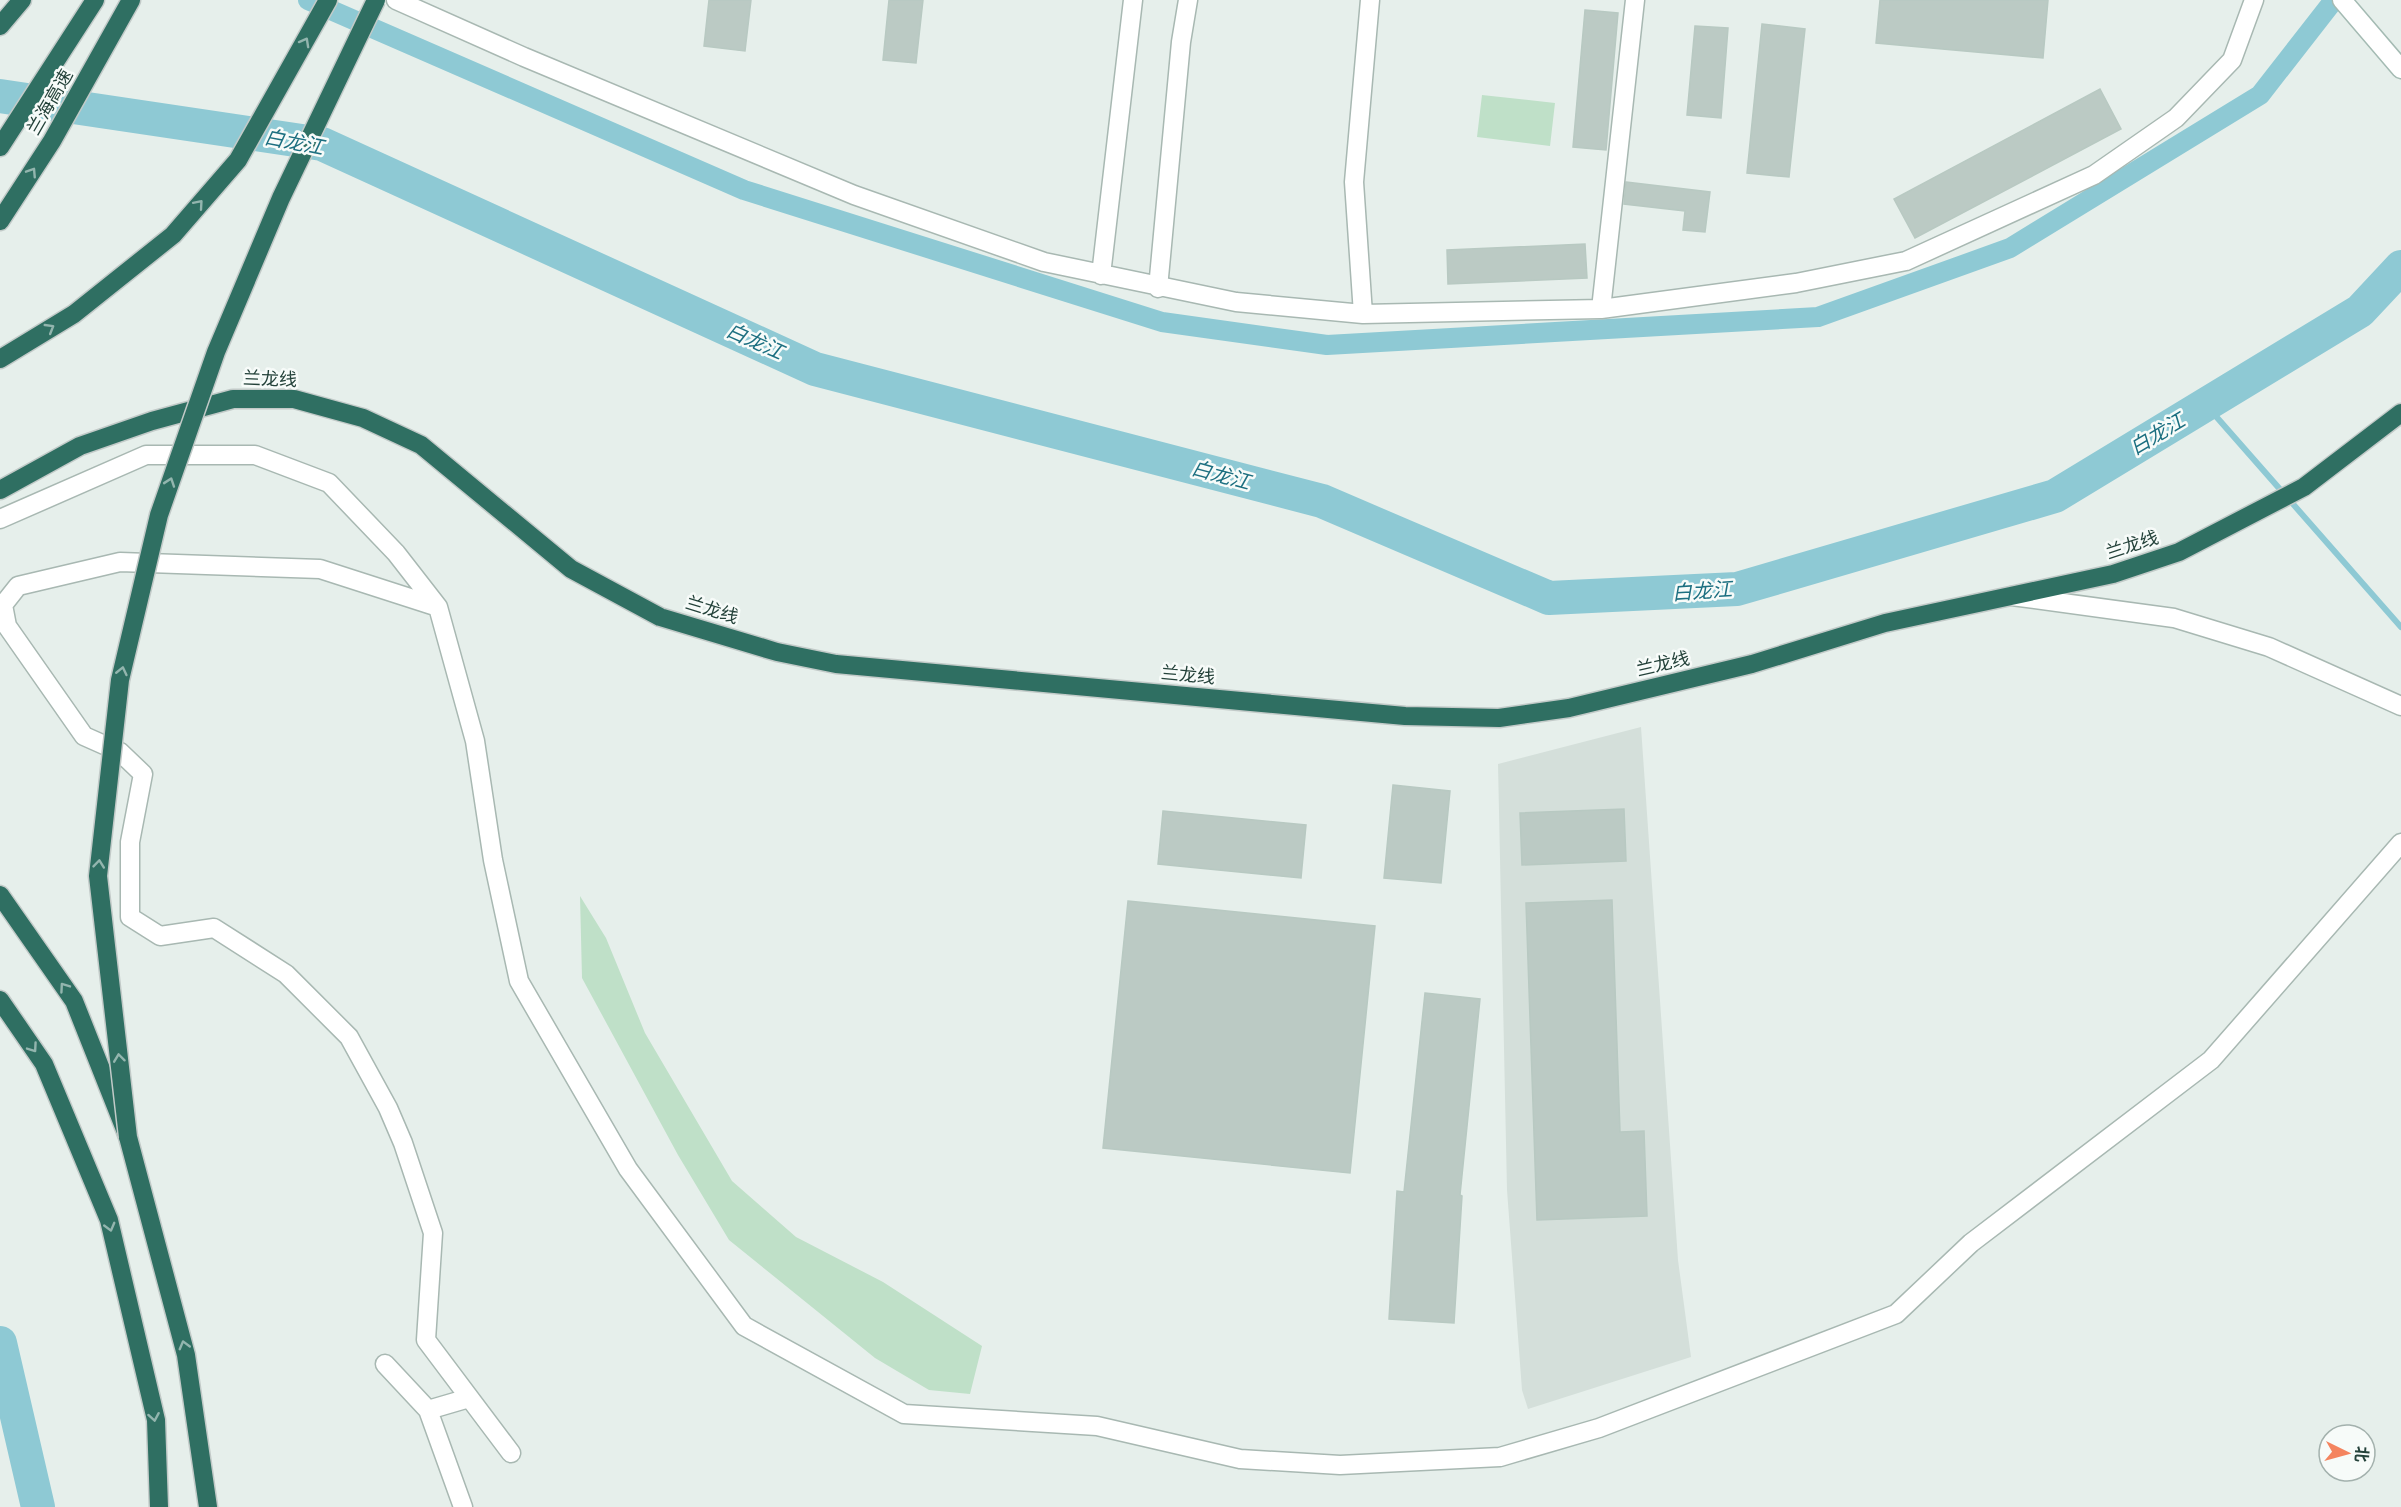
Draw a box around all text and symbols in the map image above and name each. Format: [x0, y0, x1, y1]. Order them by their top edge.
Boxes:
one-way arrow [298, 37, 309, 48]
street label: 兰海高速 [22, 65, 77, 138]
water label: 白龙江 [262, 124, 328, 159]
one-way arrow [25, 168, 36, 179]
one-way arrow [192, 200, 203, 211]
water label: 白龙江 [723, 317, 790, 364]
one-way arrow [44, 324, 54, 336]
street label: 兰龙线 [243, 366, 297, 390]
water label: 白龙江 [2125, 406, 2190, 459]
water label: 白龙江 [1189, 455, 1255, 494]
one-way arrow [163, 477, 176, 488]
street label: 兰龙线 [2103, 525, 2161, 563]
water label: 白龙江 [1671, 576, 1735, 604]
street label: 兰龙线 [683, 591, 741, 627]
street label: 兰龙线 [1634, 646, 1692, 680]
street label: 兰龙线 [1160, 661, 1216, 687]
one-way arrow [115, 666, 128, 676]
one-way arrow [92, 860, 105, 869]
one-way arrow [60, 983, 71, 994]
one-way arrow [26, 1042, 37, 1053]
one-way arrow [113, 1053, 126, 1063]
one-way arrow [103, 1222, 116, 1232]
one-way arrow [179, 1340, 191, 1351]
one-way arrow [148, 1412, 160, 1422]
north arrow [2317, 1423, 2377, 1483]
text: 北 [2352, 1446, 2373, 1463]

